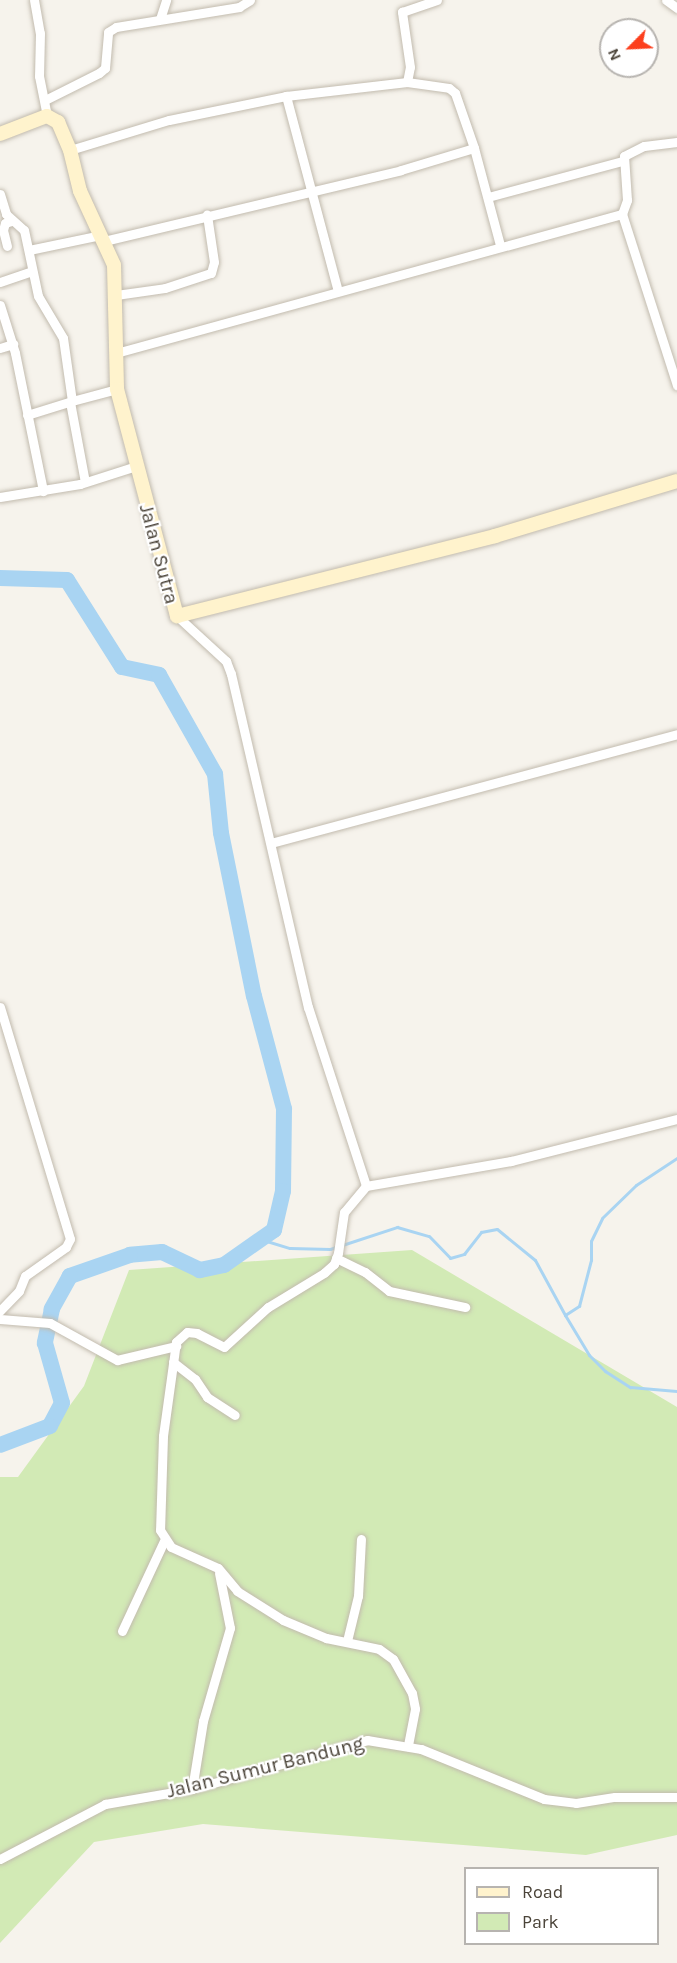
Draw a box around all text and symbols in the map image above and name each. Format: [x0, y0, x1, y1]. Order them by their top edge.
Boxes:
north arrow [599, 18, 659, 78]
text: N [603, 46, 625, 64]
street label: Jalan Sutra [134, 501, 184, 607]
street label: Jalan Sumur Bandung [164, 1731, 366, 1803]
legend [464, 1867, 659, 1945]
text: Road [522, 1881, 563, 1903]
text: Park [522, 1911, 559, 1933]

